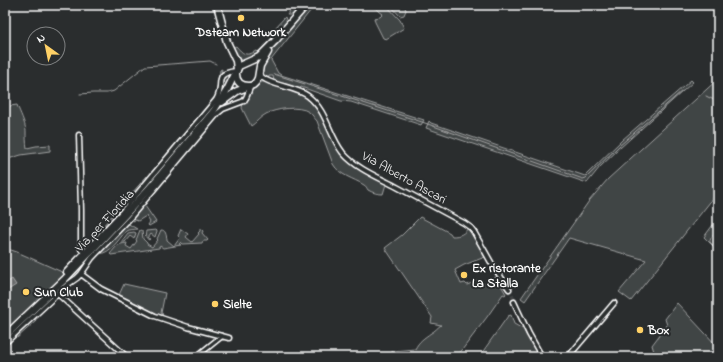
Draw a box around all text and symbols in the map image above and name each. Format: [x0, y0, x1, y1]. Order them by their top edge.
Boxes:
marker: Dsteam Network [236, 13, 246, 23]
place label: Dsteam Network [195, 23, 287, 42]
north arrow [26, 26, 66, 66]
text: N [34, 30, 49, 47]
street label: Via Alberto Ascari [357, 146, 450, 209]
street label: Via per Floridia [70, 185, 139, 257]
place label: Ex ristorante La Stalla [472, 259, 542, 293]
marker: Ex ristorante La Stalla [459, 270, 469, 280]
place label: Sun Club [34, 283, 83, 302]
marker: Sun Club [21, 287, 31, 297]
place label: Sielte [223, 295, 253, 314]
marker: Sielte [210, 299, 220, 309]
place label: Box [647, 321, 670, 340]
marker: Box [635, 325, 645, 335]

